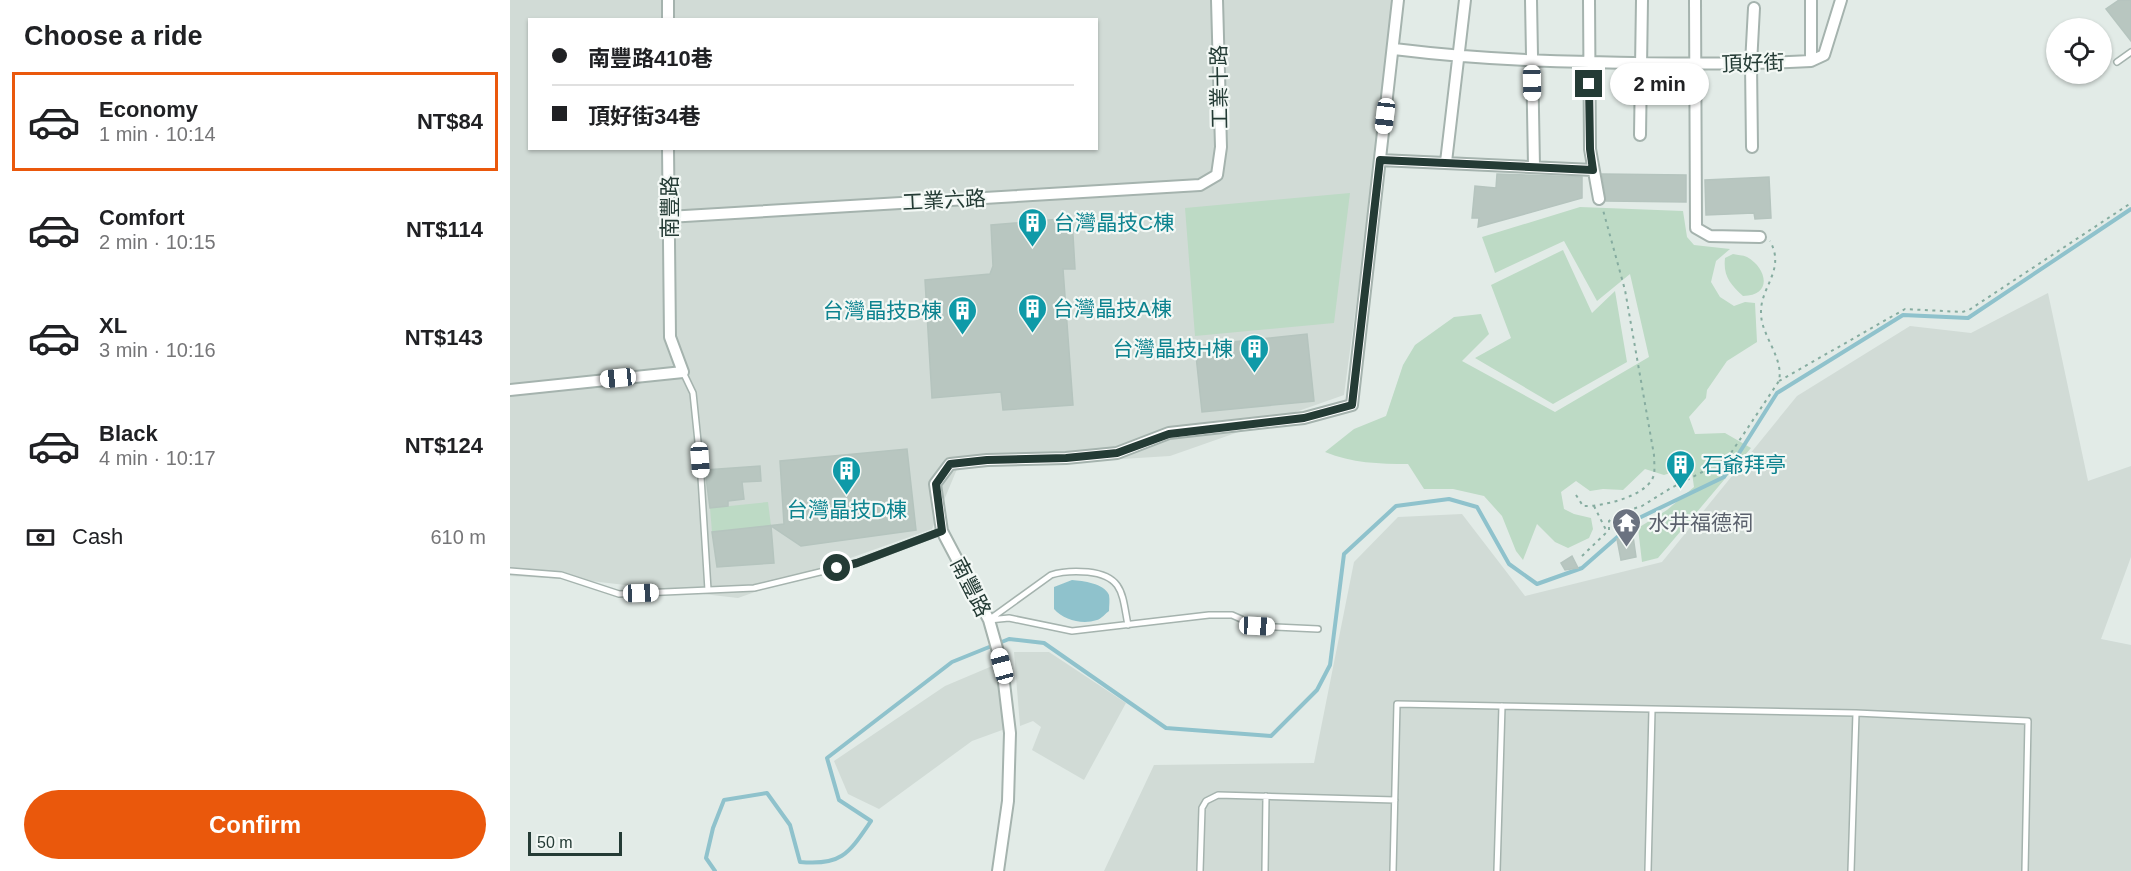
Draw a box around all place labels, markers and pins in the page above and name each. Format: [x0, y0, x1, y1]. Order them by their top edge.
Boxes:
building icon: 台灣晶技C棟 [1017, 206, 1049, 248]
place label: 台灣晶技C棟 [1054, 211, 1174, 234]
building icon: 台灣晶技A棟 [1016, 292, 1048, 334]
building icon: 台灣晶技B棟 [947, 294, 979, 336]
place label: 台灣晶技A棟 [1053, 297, 1172, 320]
place label: 台灣晶技B棟 [823, 299, 942, 322]
building icon: 台灣晶技H棟 [1238, 332, 1270, 374]
place label: 台灣晶技H棟 [1113, 337, 1233, 360]
building icon: 石爺拜亭 [1665, 448, 1697, 490]
place label: 石爺拜亭 [1702, 453, 1786, 476]
building icon: 台灣晶技D棟 [831, 454, 863, 496]
place label: 台灣晶技D棟 [787, 498, 907, 521]
temple icon: 水井福德祠 [1611, 506, 1643, 548]
place label: 水井福德祠 [1648, 511, 1753, 534]

